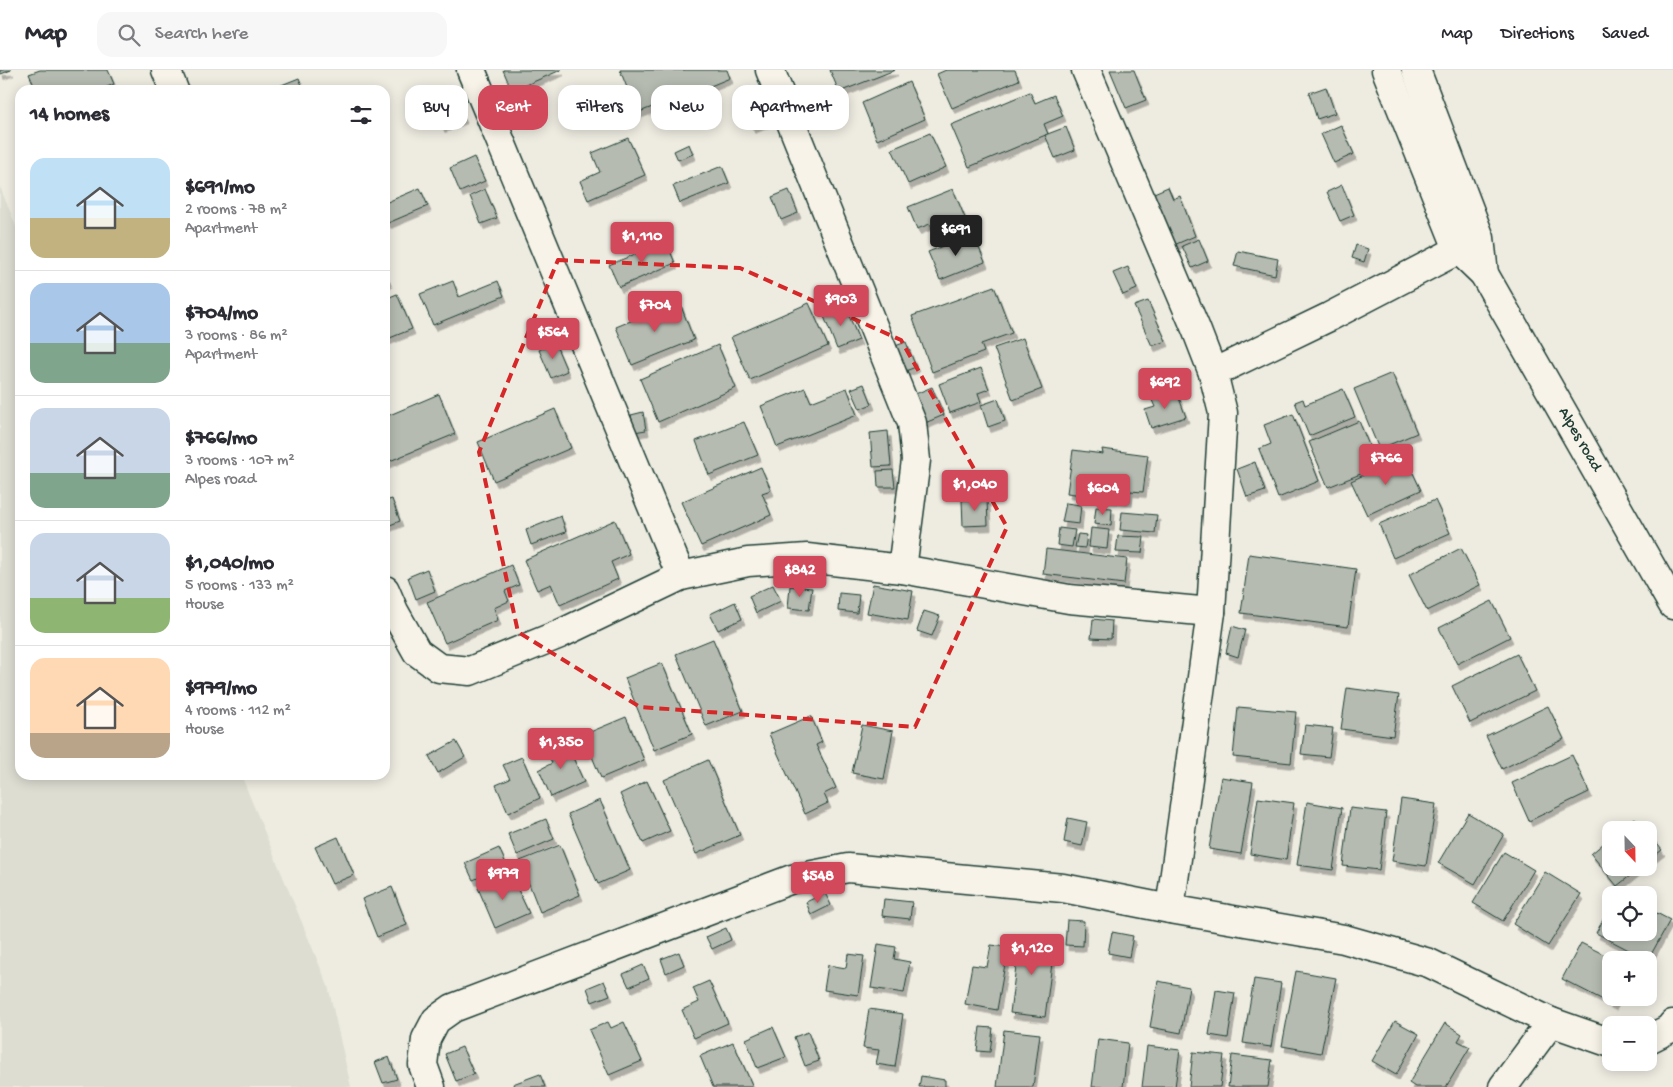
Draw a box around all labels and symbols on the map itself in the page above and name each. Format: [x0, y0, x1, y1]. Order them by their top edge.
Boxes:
pin: $691 [926, 214, 986, 257]
pin: $1,110 [601, 222, 683, 264]
pin: $903 [811, 284, 871, 327]
pin: $704 [625, 290, 685, 333]
pin: $564 [523, 318, 583, 360]
pin: $692 [1135, 368, 1195, 410]
street label: Alpes road [1553, 405, 1606, 477]
pin: $766 [1356, 444, 1416, 486]
pin: $1,040 [934, 470, 1016, 512]
pin: $604 [1073, 474, 1133, 516]
pin: $842 [770, 556, 830, 598]
pin: $1,350 [520, 728, 602, 770]
north arrow [1602, 821, 1658, 876]
pin: $979 [473, 858, 533, 901]
pin: $548 [788, 862, 848, 904]
pin: $1,120 [991, 934, 1073, 976]

